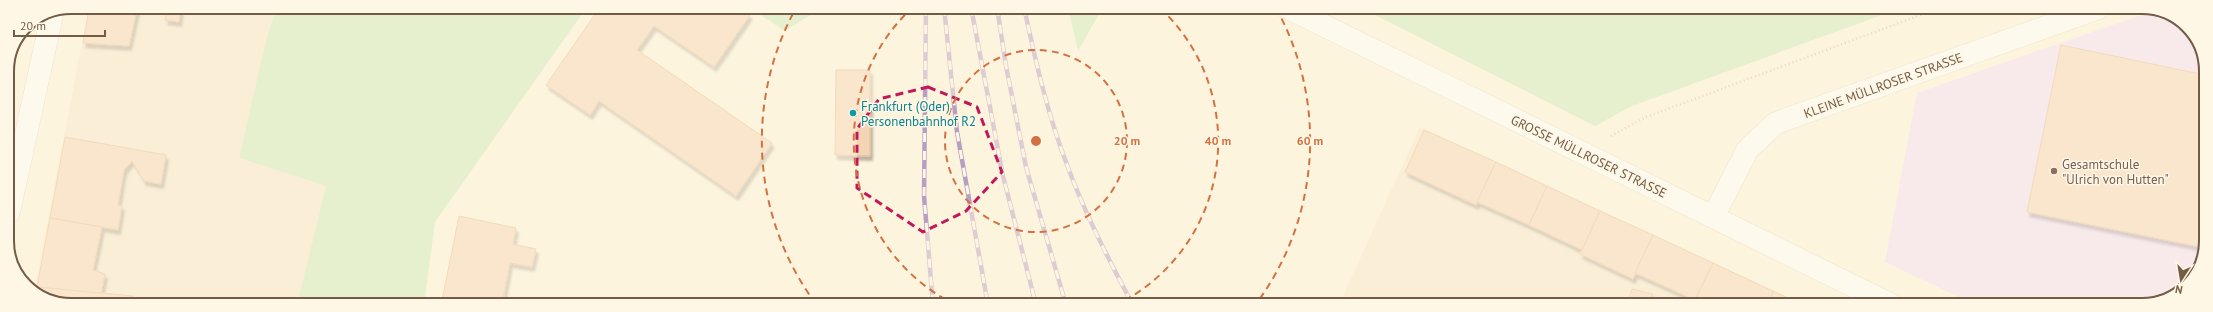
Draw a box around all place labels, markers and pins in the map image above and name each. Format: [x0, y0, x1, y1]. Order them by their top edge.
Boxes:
place label: Frankfurt (Oder) Personenbahnhof R2 [861, 98, 976, 130]
marker: Frankfurt (Oder) Personenbahnhof R2 [848, 108, 858, 118]
centre of rings [1029, 134, 1043, 148]
place label: Gesamtschule "Ulrich von Hutten" [2062, 156, 2169, 188]
marker: Gesamtschule "Ulrich von Hutten" [2049, 166, 2059, 176]

